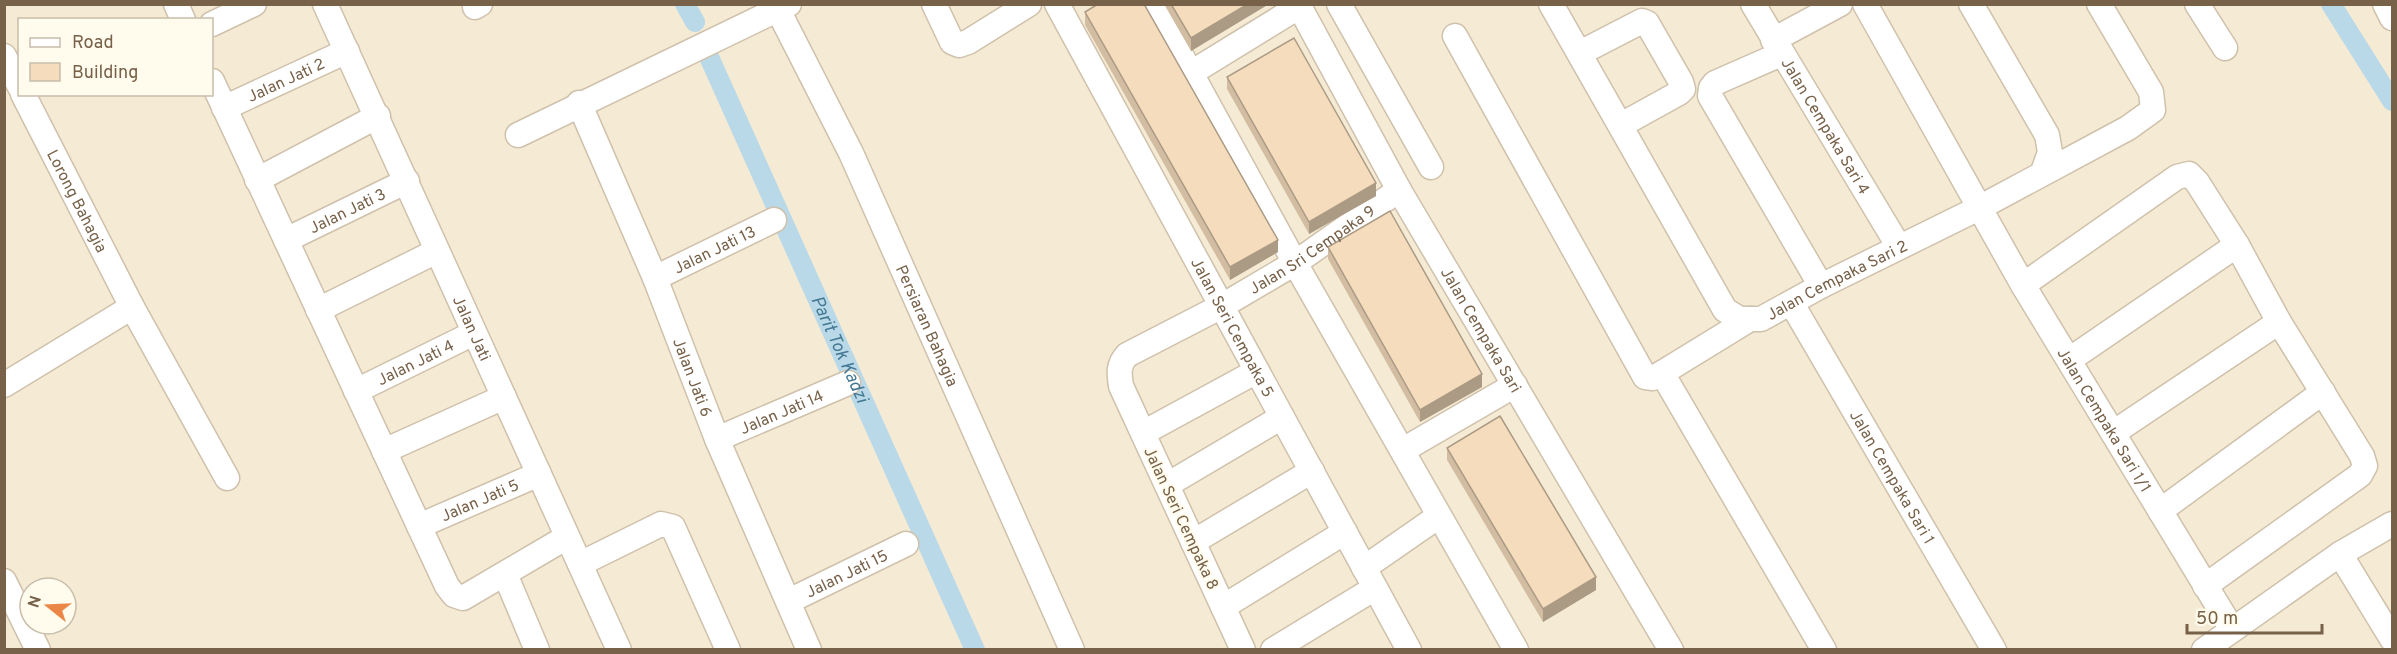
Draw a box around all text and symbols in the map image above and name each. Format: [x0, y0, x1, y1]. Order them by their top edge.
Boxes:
legend [18, 18, 213, 96]
text: Road [72, 32, 114, 55]
street label: Jalan Jati 2 [245, 55, 328, 108]
street label: Jalan Cempaka Sari 4 [1776, 55, 1873, 199]
text: Building [72, 62, 138, 85]
street label: Lorong Bahagia [41, 147, 110, 257]
street label: Jalan Jati 3 [306, 185, 390, 239]
street label: Jalan Sri Cempaka 9 [1246, 202, 1380, 300]
street label: Jalan Jati 13 [671, 222, 760, 279]
street label: Jalan Cempaka Sari 2 [1764, 237, 1911, 326]
street label: Jalan Seri Cempaka 5 [1185, 255, 1277, 401]
street label: Persiaran Bahagia [890, 262, 962, 390]
street label: Jalan Cempaka Sari [1435, 264, 1525, 397]
water label: Parit Tok Kadzi [805, 292, 873, 408]
street label: Jalan Jati [447, 293, 494, 365]
street label: Jalan Jati 4 [374, 336, 458, 391]
street label: Jalan Jati 6 [667, 336, 716, 420]
street label: Jalan Cempaka Sari 1/1 [2052, 345, 2155, 497]
street label: Jalan Jati 14 [737, 387, 827, 440]
street label: Jalan Cempaka Sari 1 [1844, 407, 1938, 548]
street label: Jalan Seri Cempaka 8 [1138, 444, 1222, 594]
street label: Jalan Jati 5 [438, 476, 523, 527]
street label: Jalan Jati 15 [803, 546, 892, 603]
north arrow [18, 576, 78, 636]
text: N [24, 593, 47, 611]
scale bar [2187, 597, 2322, 635]
text: 50 m [2196, 608, 2238, 631]

